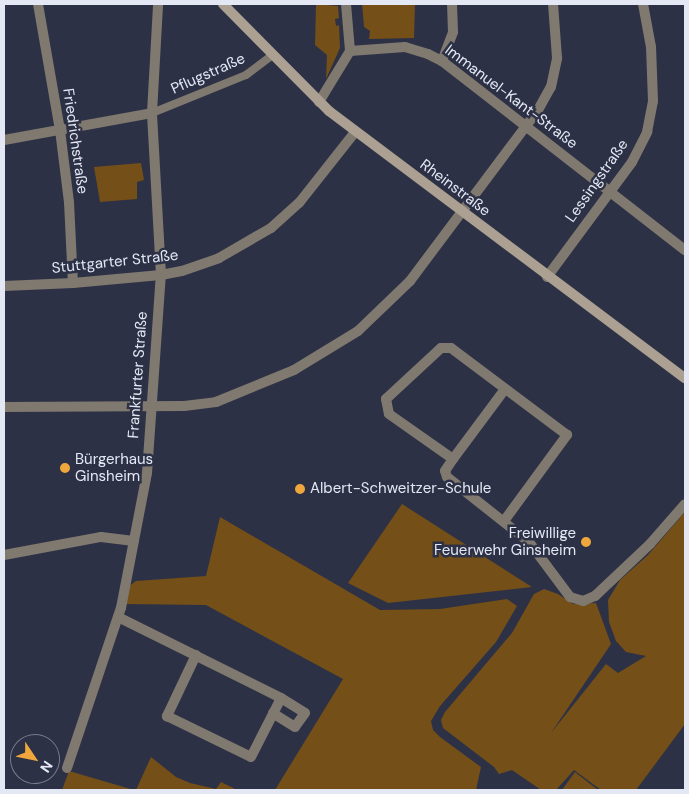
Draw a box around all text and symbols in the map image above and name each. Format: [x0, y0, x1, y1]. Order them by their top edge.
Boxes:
street label: Immanuel-Kant-Straße [441, 41, 581, 153]
street label: Pflugstraße [168, 50, 248, 98]
street label: Friedrichstraße [59, 87, 91, 195]
street label: Lessingstraße [562, 136, 632, 226]
street label: Rheinstraße [416, 156, 494, 220]
street label: Stuttgarter Straße [51, 246, 179, 278]
street label: Frankfurter Straße [125, 311, 151, 439]
place label: Bürgerhaus Ginsheim [75, 450, 153, 485]
marker: Bürgerhaus Ginsheim [59, 462, 71, 474]
place label: Albert-Schweitzer-Schule [310, 480, 491, 498]
marker: Albert-Schweitzer-Schule [294, 483, 306, 495]
place label: Freiwillige Feuerwehr Ginsheim [434, 524, 576, 559]
marker: Freiwillige Feuerwehr Ginsheim [580, 536, 592, 548]
north arrow [10, 734, 60, 784]
text: N [36, 758, 57, 776]

